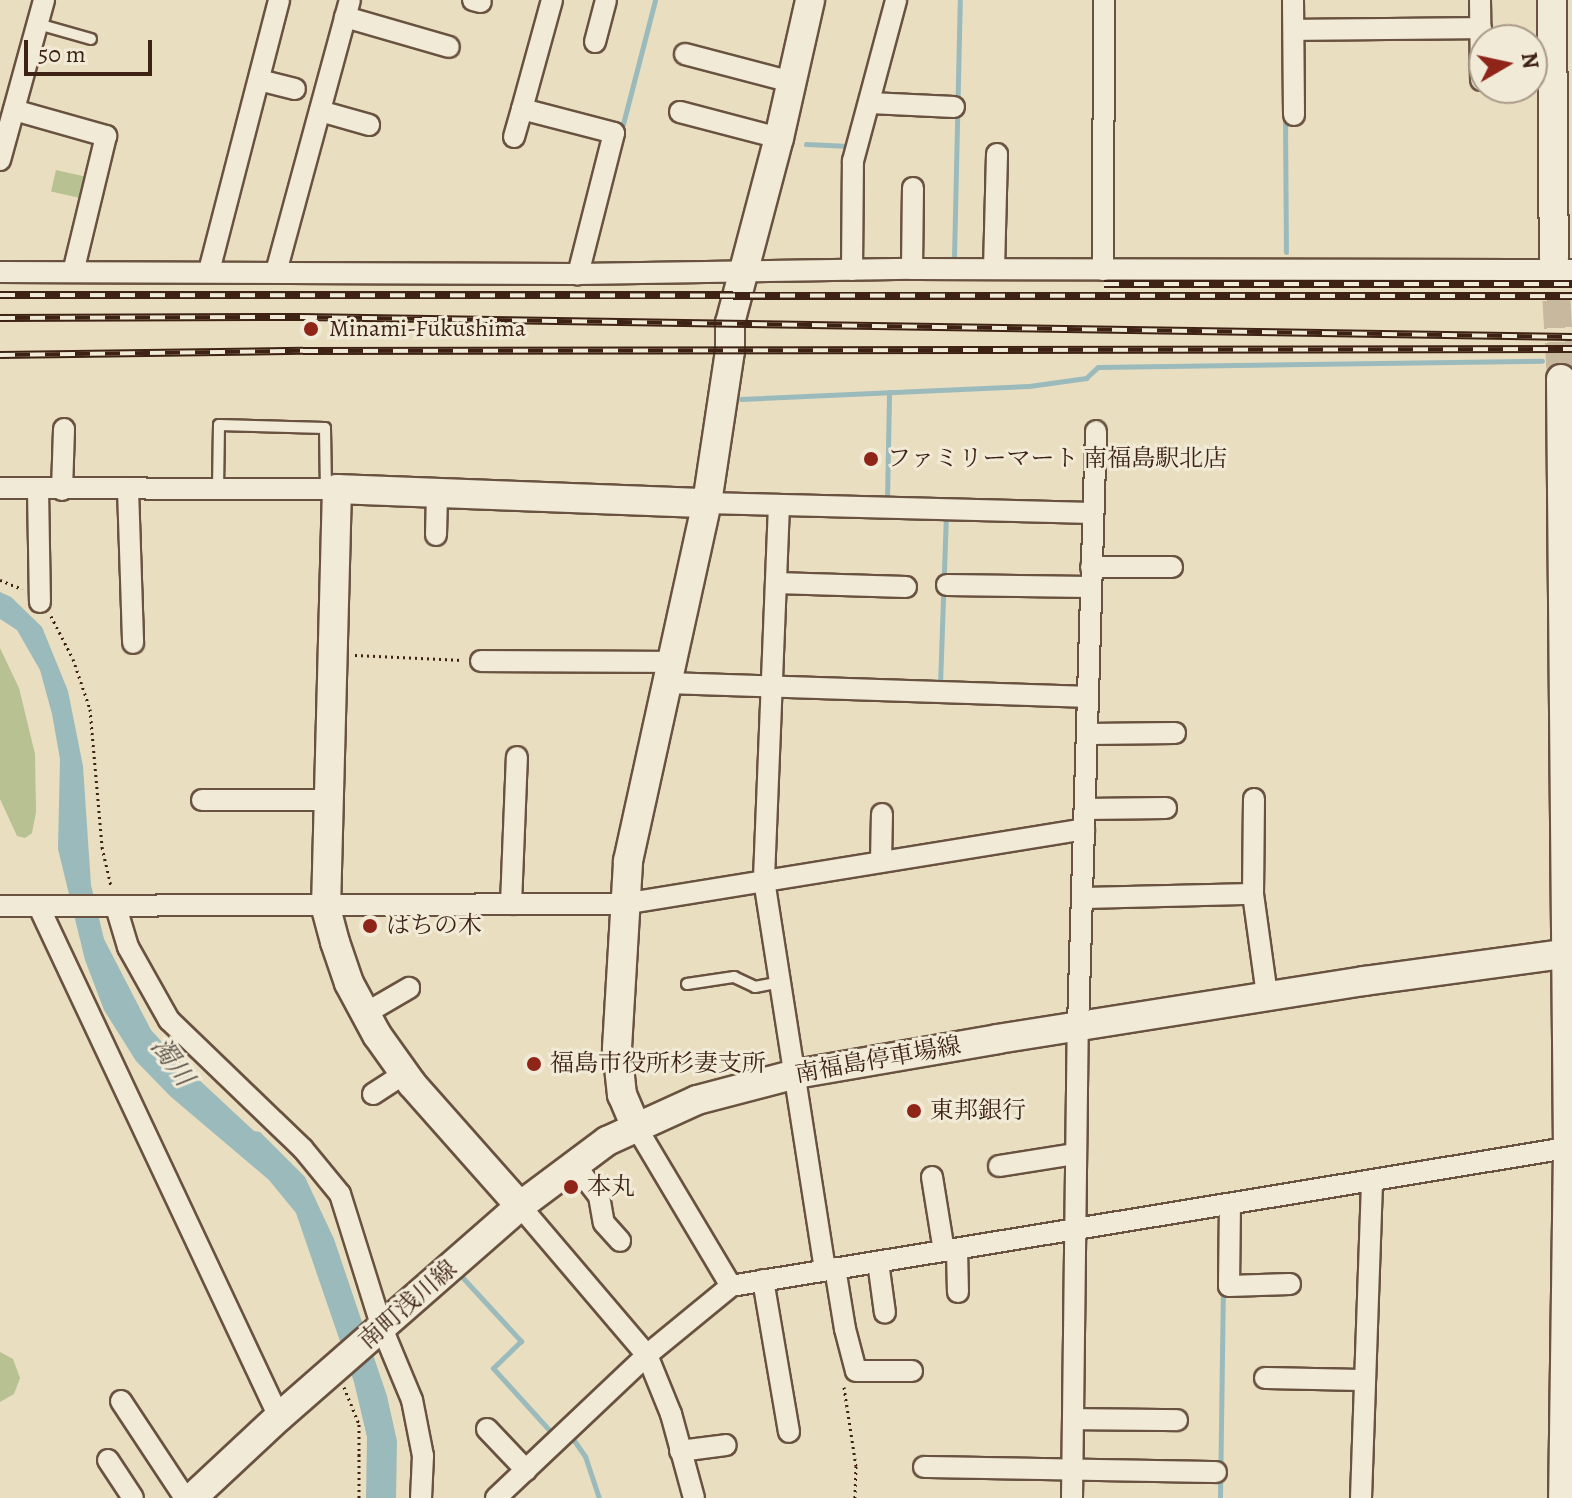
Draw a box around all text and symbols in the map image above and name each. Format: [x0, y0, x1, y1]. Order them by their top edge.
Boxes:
scale bar [28, 24, 156, 74]
north arrow [1468, 24, 1548, 104]
text: 50 m [38, 38, 86, 70]
text: N [1514, 50, 1546, 71]
place label: Minami-Fukushima [329, 315, 526, 343]
marker: Minami-Fukushima [300, 318, 322, 340]
place label: ファミリーマート 南福島駅北店 [887, 445, 1228, 473]
marker: ファミリーマート 南福島駅北店 [862, 450, 880, 468]
place label: はちの木 [386, 912, 482, 940]
marker: はちの木 [361, 917, 379, 935]
street label: 南福島停車場線 [793, 1031, 963, 1089]
water label: 濁川 [144, 1032, 200, 1092]
place label: 福島市役所杉妻支所 [550, 1050, 766, 1078]
marker: 福島市役所杉妻支所 [525, 1055, 543, 1073]
place label: 東邦銀行 [930, 1097, 1026, 1125]
marker: 東邦銀行 [905, 1102, 923, 1120]
place label: 本丸 [587, 1173, 635, 1201]
marker: 本丸 [562, 1178, 580, 1196]
street label: 南町浅川線 [353, 1255, 463, 1355]

